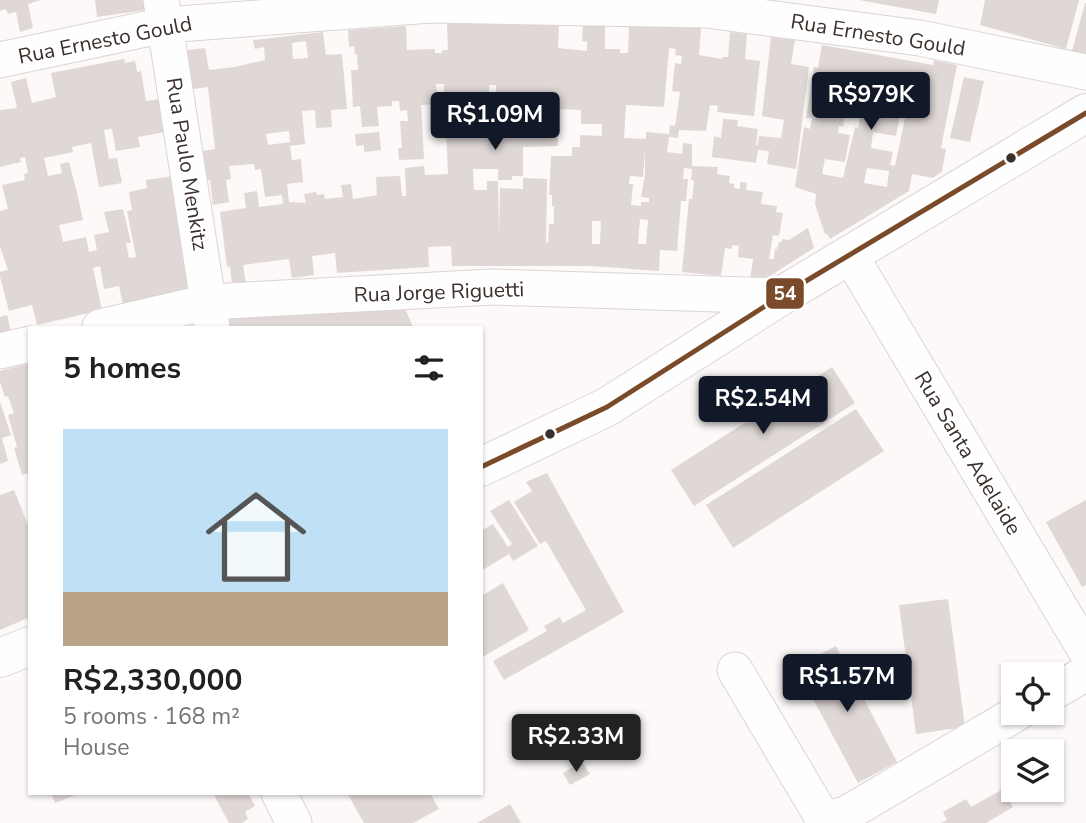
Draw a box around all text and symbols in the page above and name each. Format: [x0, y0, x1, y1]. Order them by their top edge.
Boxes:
street label: Rua Ernesto Gould [789, 7, 967, 63]
street label: Rua Ernesto Gould [16, 9, 194, 71]
pin: R$979K [814, 72, 928, 132]
street label: Rua Paulo Menkitz [160, 76, 215, 253]
text: R$979K [828, 79, 914, 110]
pin: R$1.09M [430, 92, 560, 152]
text: R$1.09M [447, 99, 543, 130]
unlabelled marker [1004, 151, 1018, 165]
street label: Rua Jorge Riguetti [353, 275, 525, 309]
line badge: 54 [765, 277, 805, 310]
text: 54 [774, 281, 796, 307]
text: 5 homes [63, 348, 181, 389]
icon: filters [410, 349, 448, 387]
street label: Rua Santa Adelaide [908, 366, 1028, 540]
pin: R$2.54M [698, 376, 828, 436]
text: R$2.54M [715, 383, 811, 414]
unlabelled marker [543, 427, 557, 441]
icon: home [193, 474, 319, 600]
pin: R$1.57M [782, 654, 912, 714]
text: R$2,330,000 [63, 660, 242, 701]
text: R$1.57M [799, 661, 895, 692]
map controls [1001, 662, 1064, 802]
button: locate [1001, 662, 1064, 725]
text: 5 rooms · 168 m² [63, 701, 240, 732]
pin: R$2.33M [511, 714, 641, 774]
text: R$2.33M [528, 721, 624, 752]
text: House [63, 732, 130, 763]
button: layers [1001, 739, 1064, 802]

